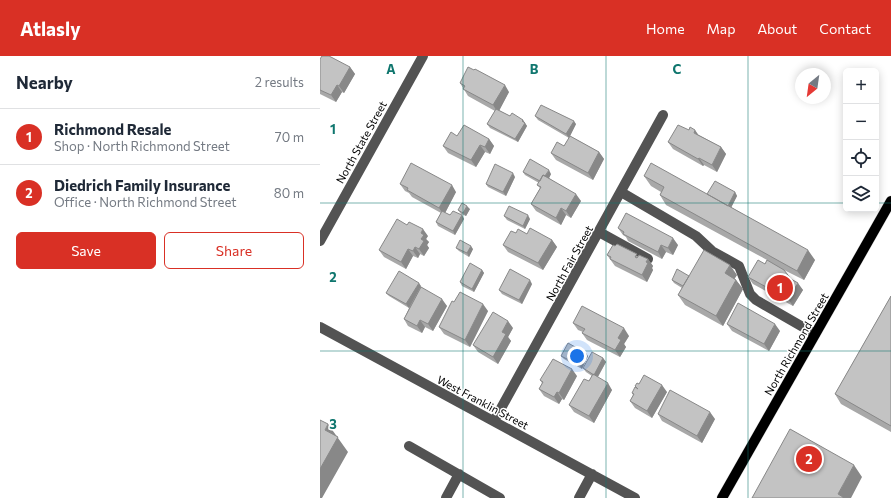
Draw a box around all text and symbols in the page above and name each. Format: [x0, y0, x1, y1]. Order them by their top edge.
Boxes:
text: Atlasly [20, 17, 81, 40]
text: Home [646, 20, 685, 37]
text: Map [707, 20, 735, 37]
text: About [757, 20, 797, 37]
text: Contact [819, 20, 871, 37]
text: A [386, 61, 396, 77]
text: B [530, 61, 539, 77]
text: C [673, 61, 682, 77]
north arrow [795, 68, 831, 104]
map controls [843, 68, 879, 212]
button: + [843, 68, 879, 104]
text: Nearby [16, 72, 73, 93]
text: 2 results [255, 74, 304, 90]
street label: North State Street [333, 98, 389, 185]
button: − [843, 104, 879, 140]
text: Richmond Resale [54, 120, 171, 138]
text: 1 [330, 121, 336, 137]
text: 1 [26, 129, 32, 145]
text: 70 m [275, 129, 304, 145]
text: Shop · North Richmond Street [54, 138, 230, 154]
button: locate [843, 140, 879, 176]
text: Diedrich Family Insurance [54, 176, 230, 194]
button: layers [843, 176, 879, 212]
text: 2 [25, 185, 33, 201]
text: 80 m [274, 185, 304, 201]
text: Office · North Richmond Street [54, 194, 237, 210]
street label: North Fair Street [543, 222, 595, 303]
button: Save [16, 232, 156, 269]
button: Share [164, 232, 304, 269]
text: 2 [329, 269, 337, 285]
pin: 1 [767, 273, 793, 303]
street label: North Richmond Street [761, 290, 831, 398]
your location [567, 346, 587, 366]
street label: West Franklin Street [435, 372, 531, 432]
text: 3 [329, 416, 337, 432]
pin: 2 [796, 444, 822, 474]

